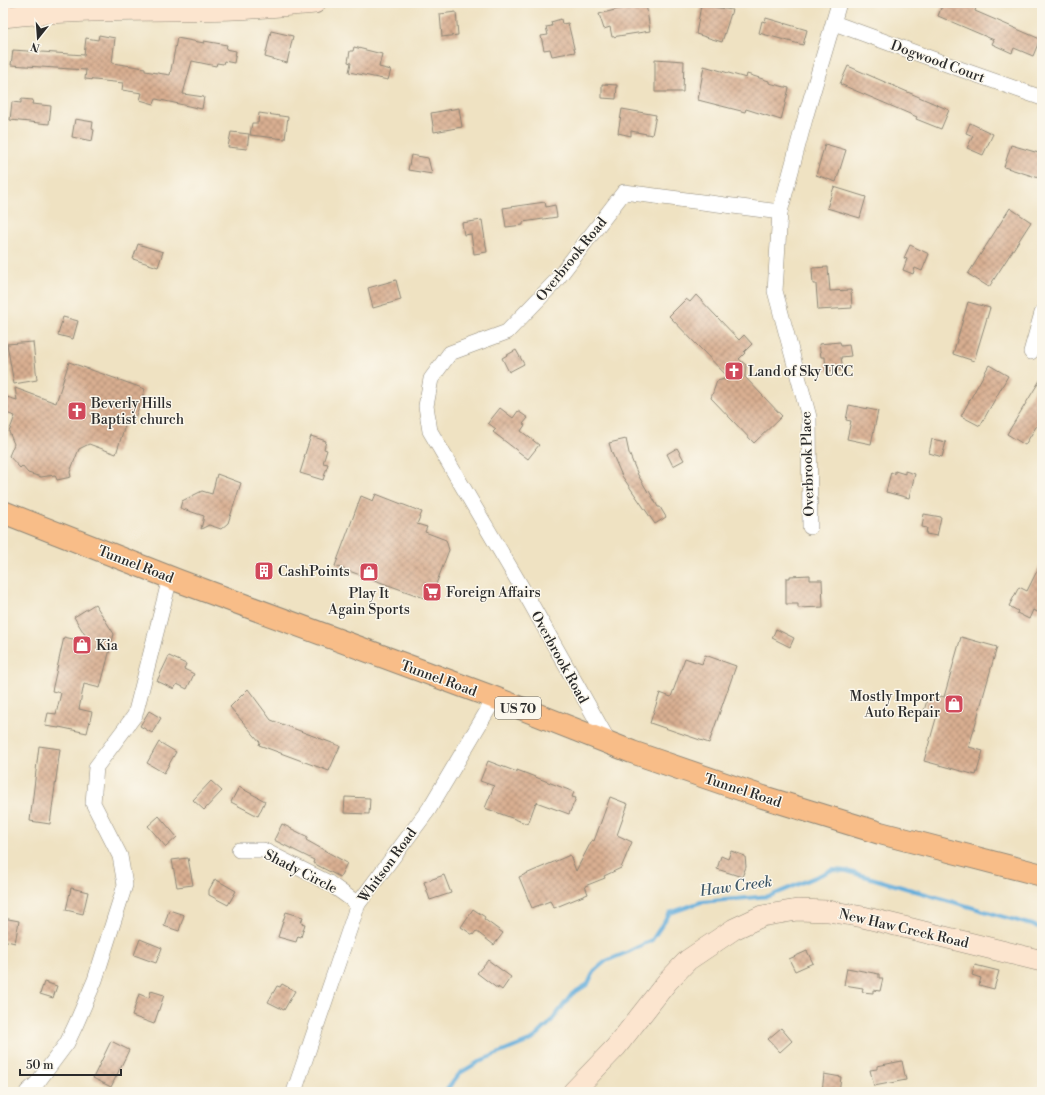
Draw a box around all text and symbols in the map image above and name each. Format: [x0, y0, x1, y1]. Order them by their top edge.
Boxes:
north arrow [18, 18, 58, 58]
street label: Dogwood Court [888, 37, 987, 87]
text: N [29, 39, 42, 55]
street label: Overbrook Road [532, 214, 611, 305]
church icon: Land of Sky UCC [723, 360, 745, 382]
place label: Land of Sky UCC [748, 363, 853, 381]
place label: Beverly Hills Baptist church [90, 395, 185, 429]
church icon: Beverly Hills Baptist church [66, 400, 88, 422]
street label: Overbrook Place [797, 411, 819, 517]
street label: Tunnel Road [95, 542, 176, 588]
building icon: CashPoints [253, 560, 275, 582]
shop icon: Play It Again Sports [358, 561, 380, 583]
place label: CashPoints [278, 563, 350, 581]
supermarket icon: Foreign Affairs [421, 581, 443, 603]
place label: Foreign Affairs [446, 584, 541, 602]
place label: Play It Again Sports [327, 585, 410, 619]
street label: Overbrook Road [526, 608, 592, 707]
shop icon: Kia [71, 634, 93, 656]
place label: Kia [96, 637, 119, 655]
street label: Tunnel Road [398, 657, 479, 701]
place label: Mostly Import Auto Repair [850, 688, 940, 722]
shop icon: Mostly Import Auto Repair [943, 693, 965, 715]
road number: US 70 [495, 697, 541, 719]
street label: Tunnel Road [702, 770, 784, 812]
street label: Whitson Road [354, 825, 421, 907]
street label: Shady Circle [261, 846, 340, 898]
water label: Haw Creek [698, 872, 774, 901]
street label: New Haw Creek Road [837, 905, 971, 953]
scale bar [20, 1051, 121, 1077]
text: 50 m [26, 1058, 54, 1073]

